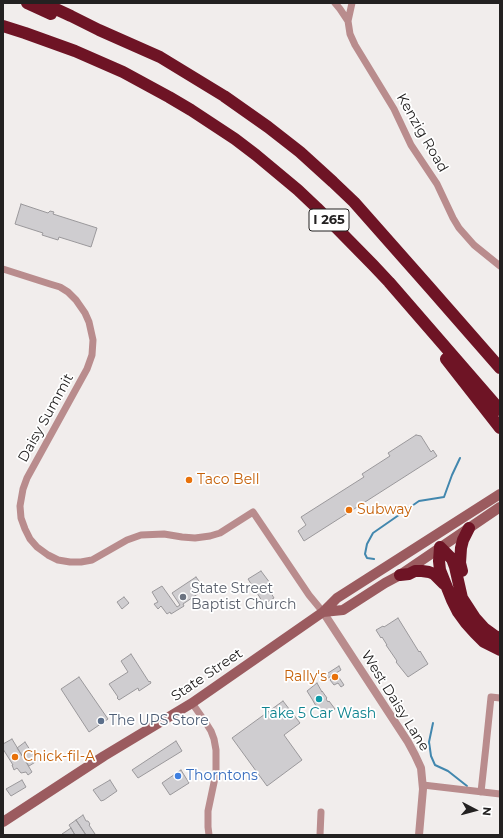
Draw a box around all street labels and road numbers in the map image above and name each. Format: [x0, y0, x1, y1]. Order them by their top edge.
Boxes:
street label: Kenzig Road [393, 91, 451, 175]
road number: I 265 [309, 209, 349, 231]
street label: Daisy Summit [15, 371, 77, 465]
street label: State Street [168, 645, 246, 705]
street label: West Daisy Lane [357, 648, 433, 754]

